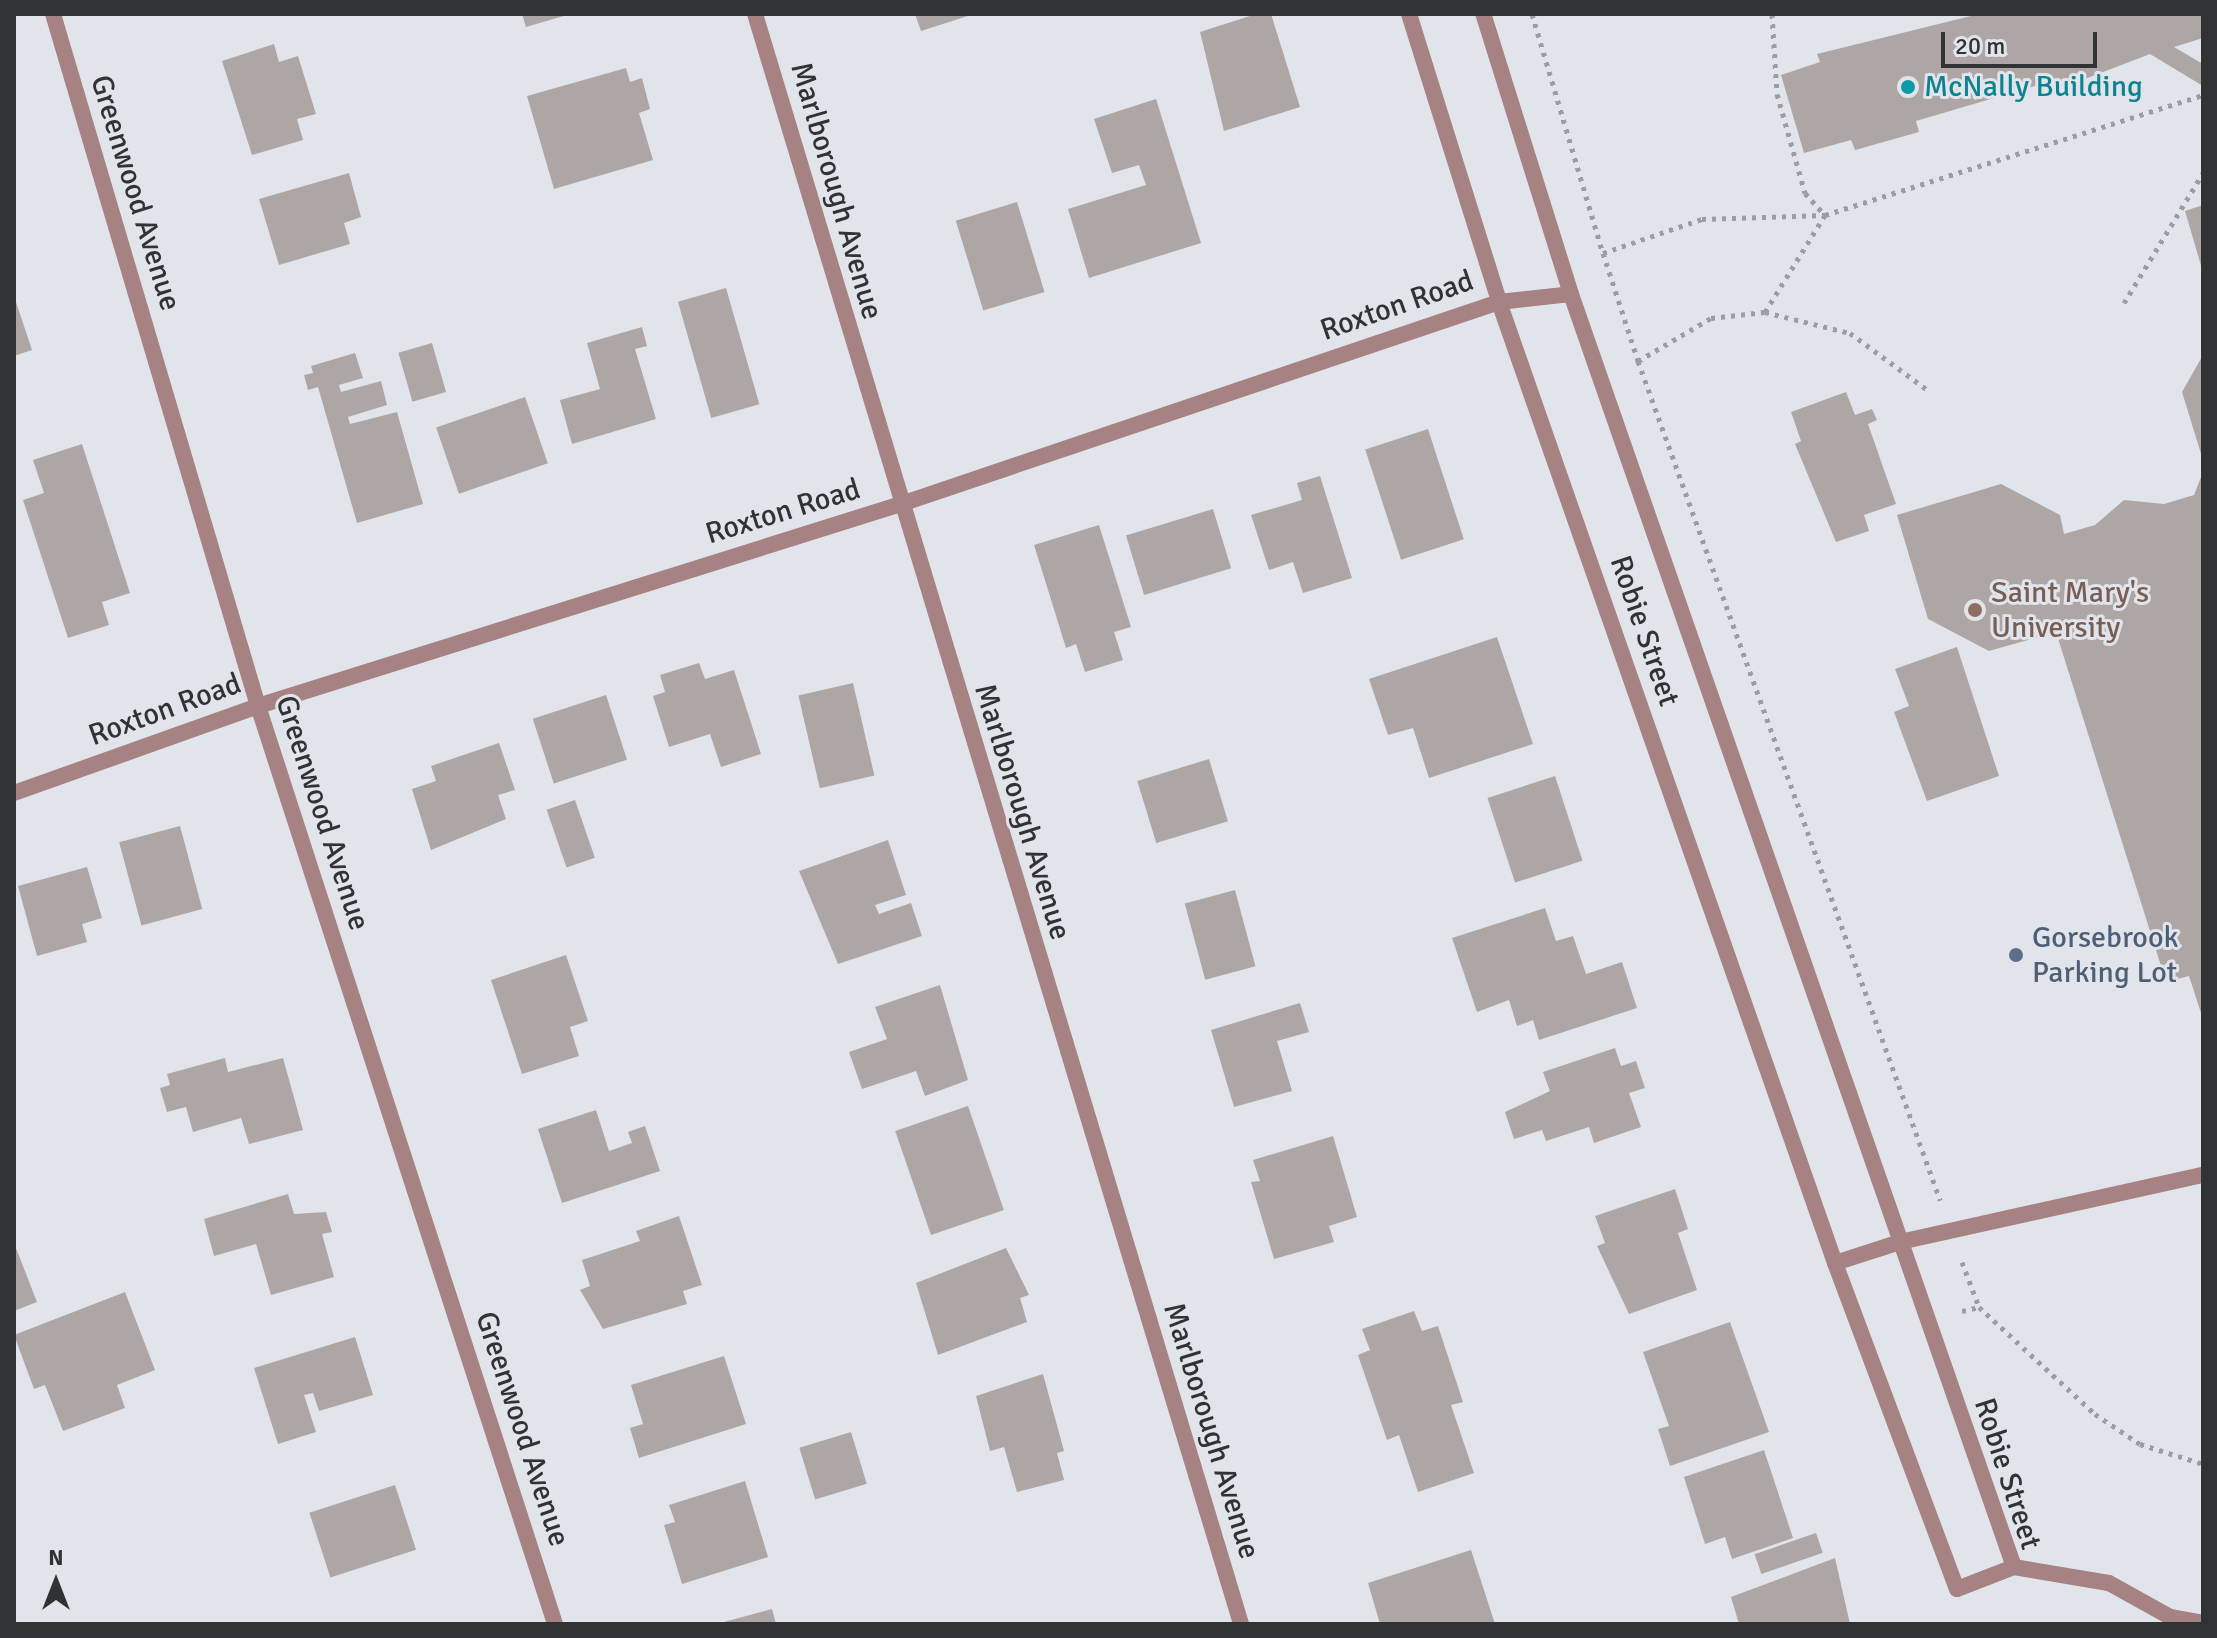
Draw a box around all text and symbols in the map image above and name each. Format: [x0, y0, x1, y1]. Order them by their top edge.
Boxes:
scale bar [1945, 16, 2101, 66]
text: 20 m [1955, 31, 2005, 61]
street label: Marlborough Avenue [782, 58, 890, 324]
place label: McNally Building [1924, 69, 2143, 105]
street label: Greenwood Avenue [82, 71, 188, 315]
marker: McNally Building [1899, 78, 1917, 96]
street label: Roxton Road [1316, 263, 1478, 349]
street label: Roxton Road [701, 471, 865, 553]
street label: Robie Street [1601, 551, 1687, 711]
place label: Saint Mary's University [1991, 575, 2149, 646]
marker: Saint Mary's University [1966, 601, 1984, 619]
street label: Roxton Road [84, 666, 246, 754]
street label: Marlborough Avenue [966, 680, 1078, 944]
street label: Greenwood Avenue [267, 691, 377, 935]
place label: Gorsebrook Parking Lot [2032, 920, 2179, 990]
marker: Gorsebrook Parking Lot [2007, 946, 2025, 964]
street label: Marlborough Avenue [1155, 1299, 1267, 1563]
street label: Greenwood Avenue [467, 1307, 577, 1551]
street label: Robie Street [1966, 1394, 2048, 1554]
north arrow [16, 1542, 96, 1622]
text: N [48, 1544, 64, 1571]

